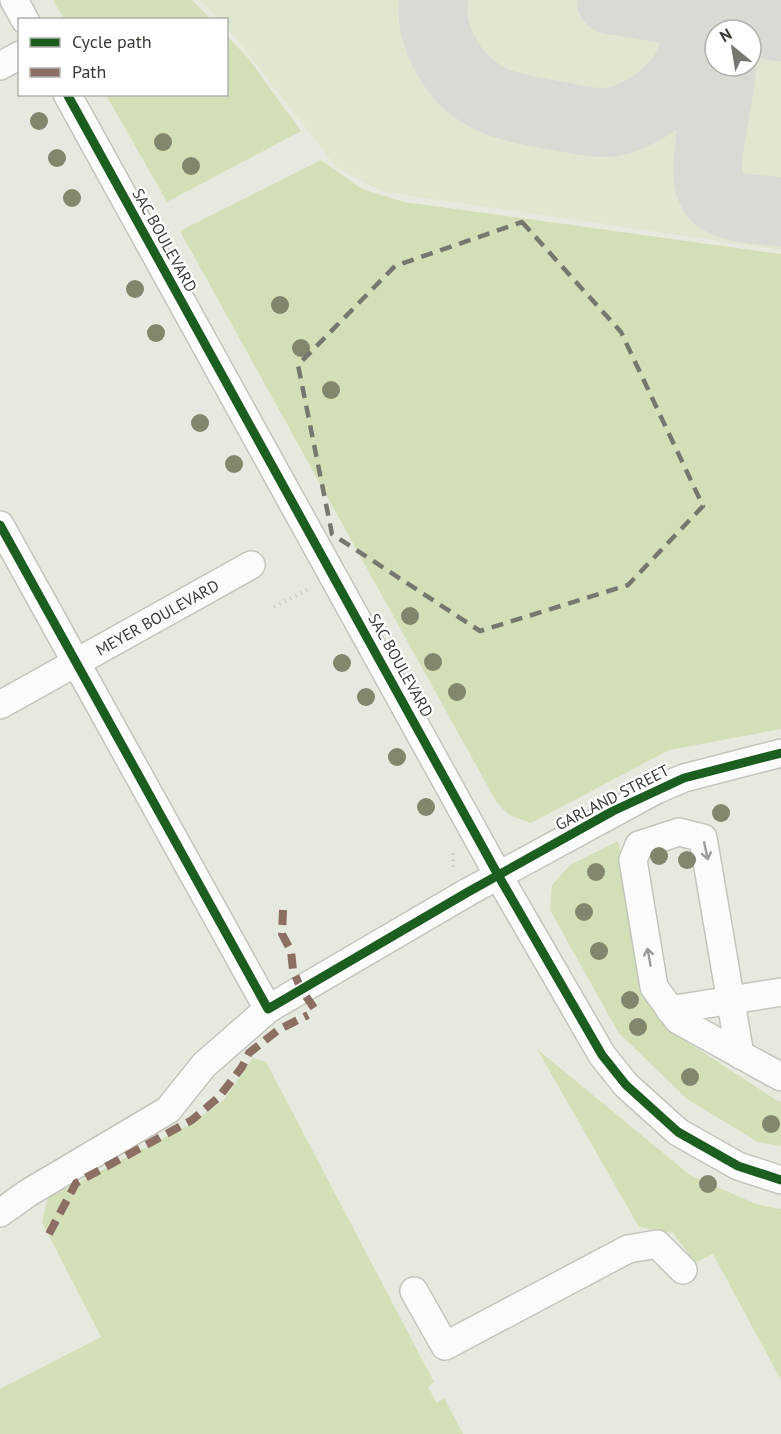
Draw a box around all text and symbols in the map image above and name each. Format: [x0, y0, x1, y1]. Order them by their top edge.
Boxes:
legend [18, 18, 228, 96]
north arrow [703, 18, 763, 78]
text: N [716, 24, 735, 46]
text: Cycle path [72, 30, 152, 53]
text: Path [72, 60, 106, 83]
street label: SAC BOULEVARD [128, 185, 202, 295]
street label: MEYER BOULEVARD [92, 575, 222, 660]
street label: SAC BOULEVARD [364, 610, 438, 720]
street label: GARLAND STREET [552, 760, 672, 834]
one-way arrow [700, 841, 712, 860]
one-way arrow [643, 948, 654, 967]

